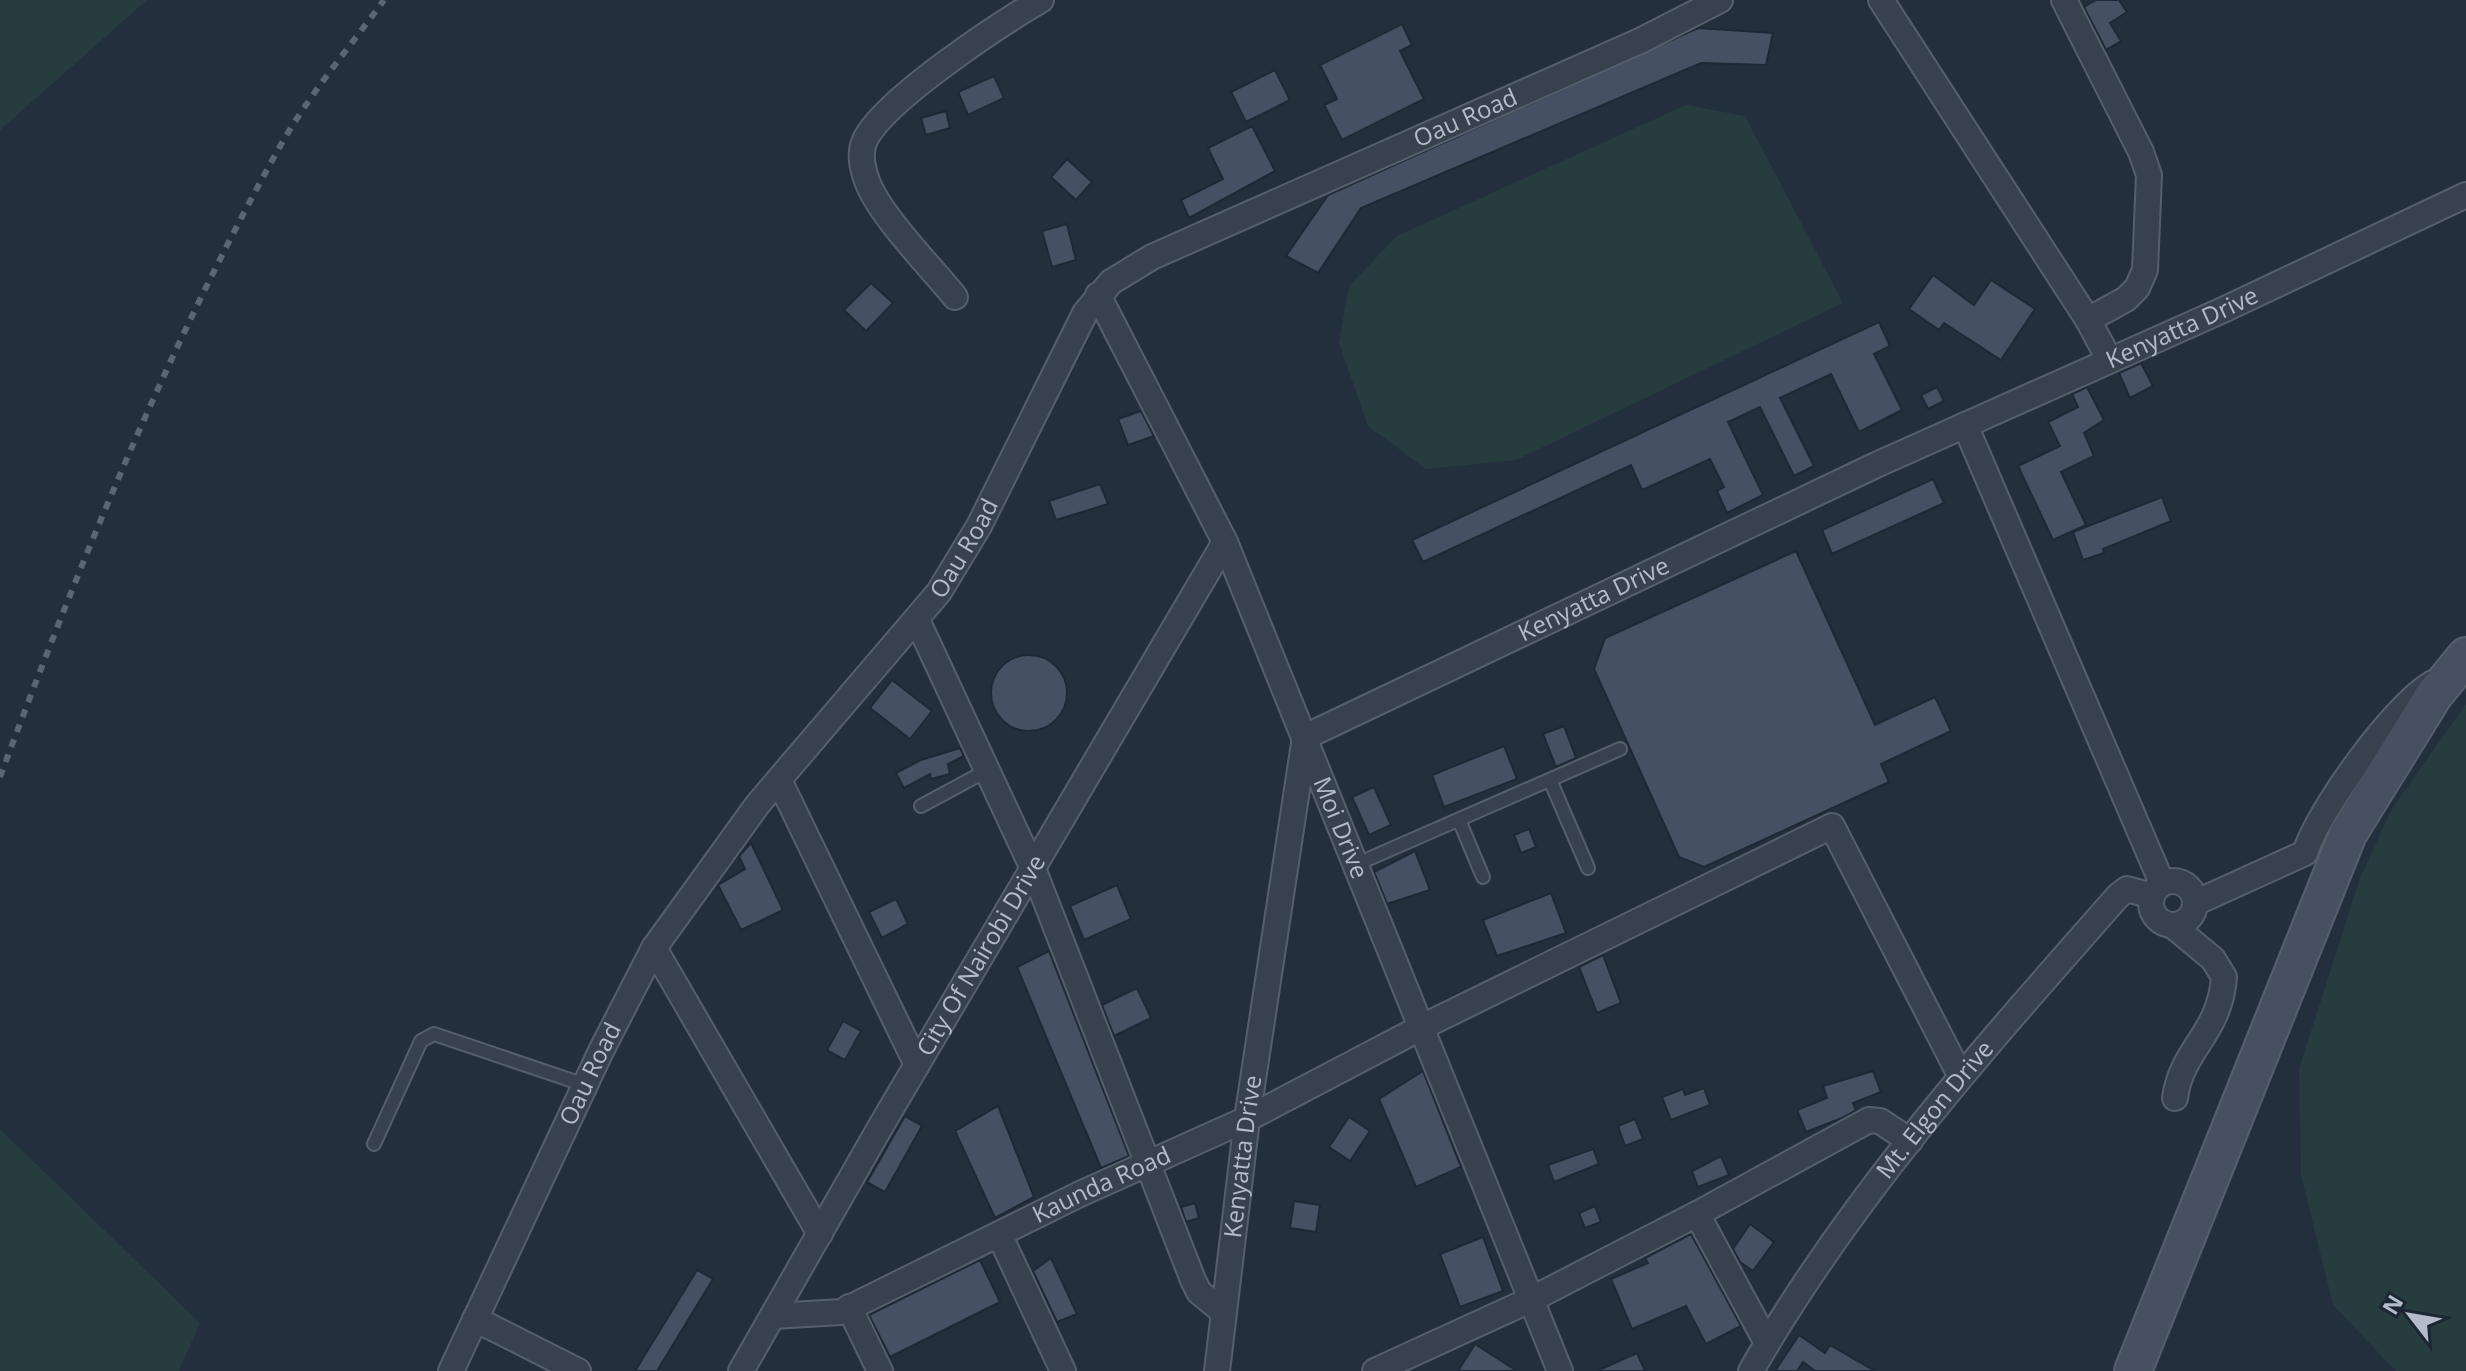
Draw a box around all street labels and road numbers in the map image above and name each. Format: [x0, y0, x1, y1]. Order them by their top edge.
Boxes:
street label: Oau Road [1408, 79, 1522, 154]
street label: Kenyatta Drive [2100, 278, 2263, 375]
street label: Oau Road [921, 493, 1005, 604]
street label: Kenyatta Drive [1512, 548, 1674, 648]
street label: Moi Drive [1307, 771, 1377, 883]
street label: City Of Nairobi Drive [908, 848, 1052, 1062]
street label: Oau Road [551, 1016, 628, 1130]
street label: Mt. Elgon Drive [1868, 1033, 2000, 1185]
street label: Kenyatta Drive [1215, 1073, 1268, 1240]
street label: Kaunda Road [1026, 1137, 1175, 1230]

